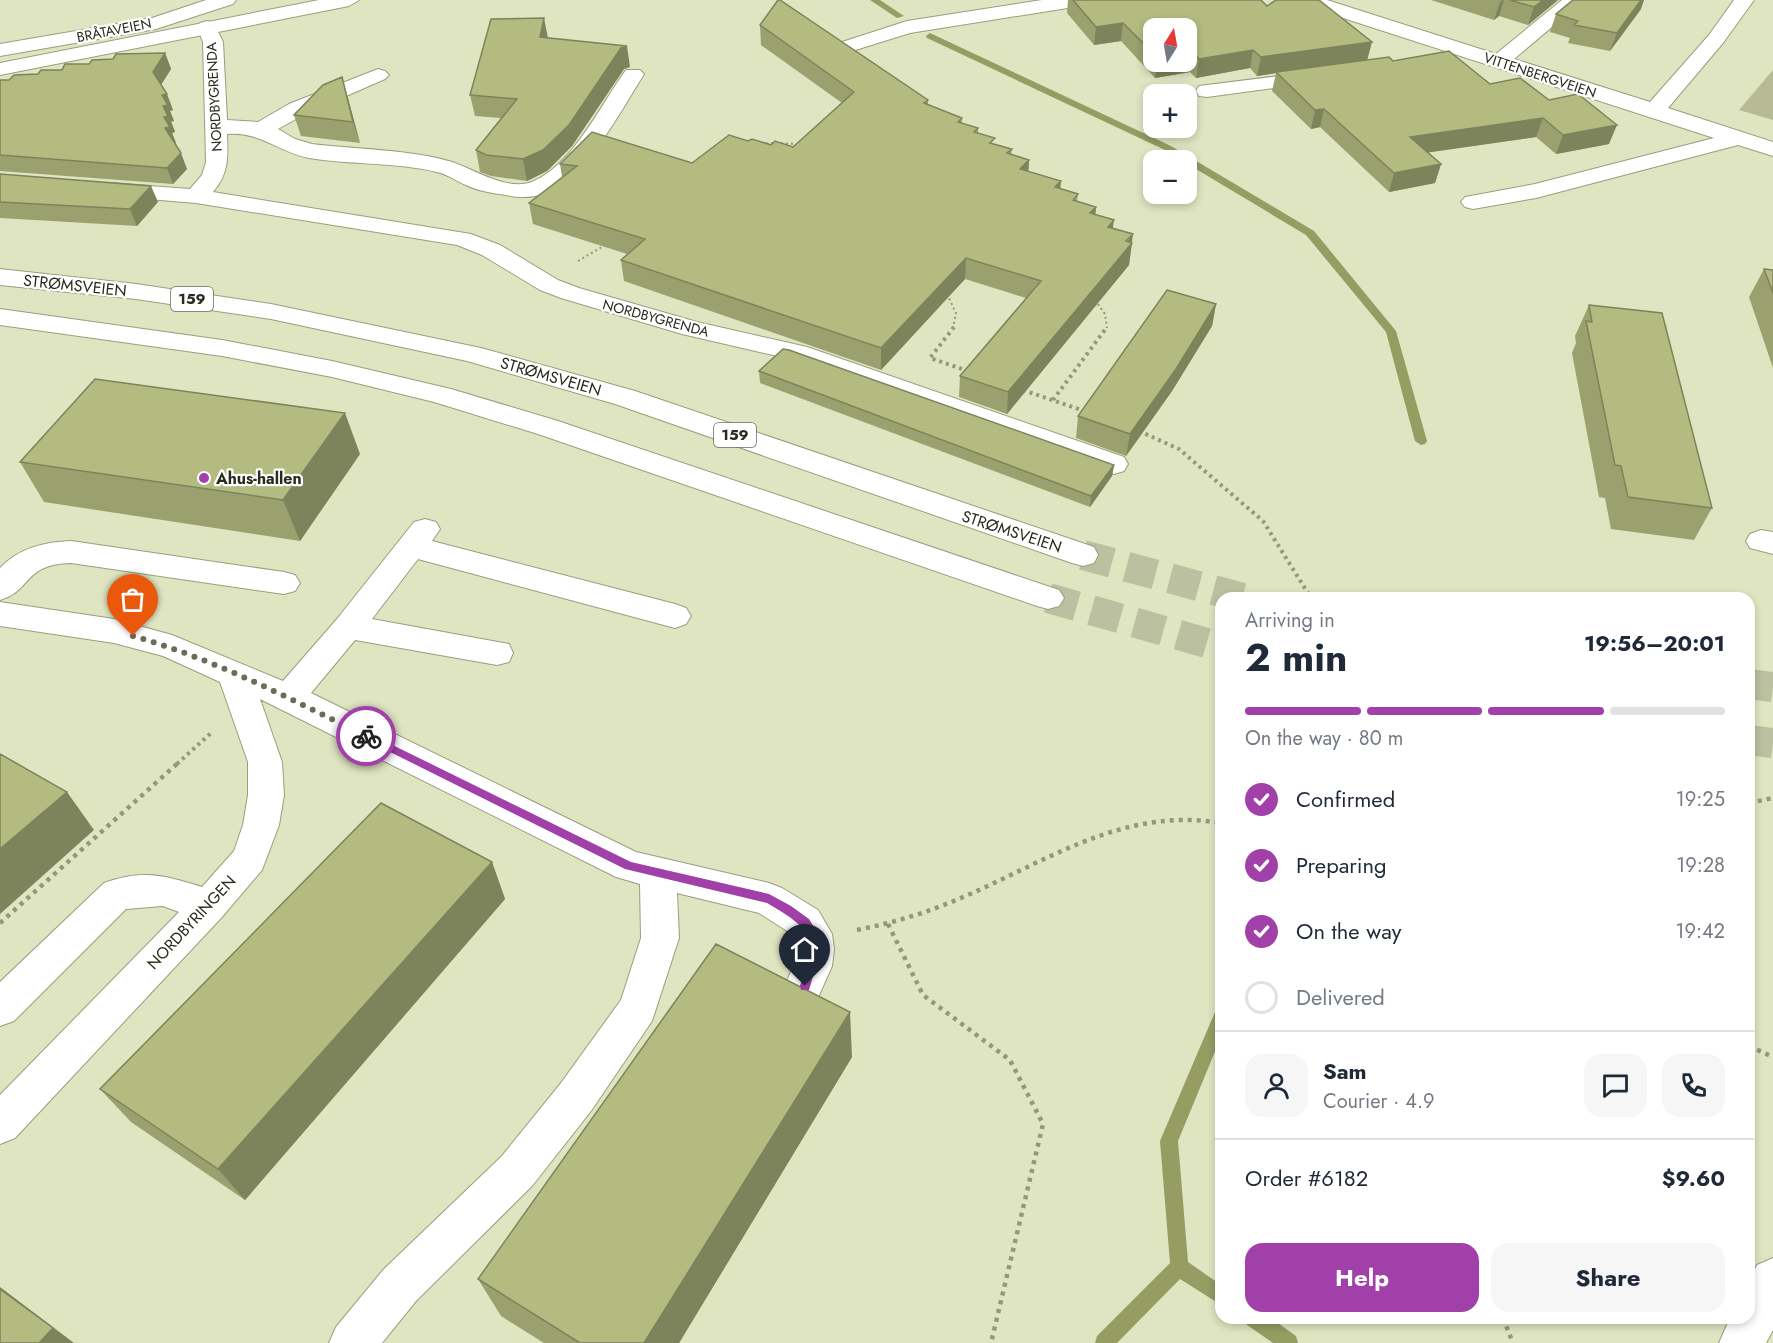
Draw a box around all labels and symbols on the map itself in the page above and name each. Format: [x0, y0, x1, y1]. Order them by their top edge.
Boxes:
street label: BRÅTAVEIEN [75, 13, 153, 47]
north arrow [1143, 18, 1197, 72]
street label: NORDBYGRENDA [201, 41, 227, 152]
street label: VITTENBERGVEIEN [1481, 47, 1599, 103]
street label: STRØMSVEIEN [22, 269, 128, 302]
road number: 159 [171, 287, 213, 311]
street label: NORDBYGRENDA [601, 294, 712, 342]
street label: STRØMSVEIEN [498, 351, 604, 402]
road number: 159 [714, 423, 756, 447]
place label: Ahus-hallen [215, 467, 302, 490]
marker: Ahus-hallen [197, 471, 211, 485]
street label: STRØMSVEIEN [959, 504, 1065, 558]
pin [107, 574, 158, 636]
courier [336, 706, 396, 766]
street label: NORDBYRINGEN [142, 870, 241, 974]
pin [779, 924, 830, 986]

